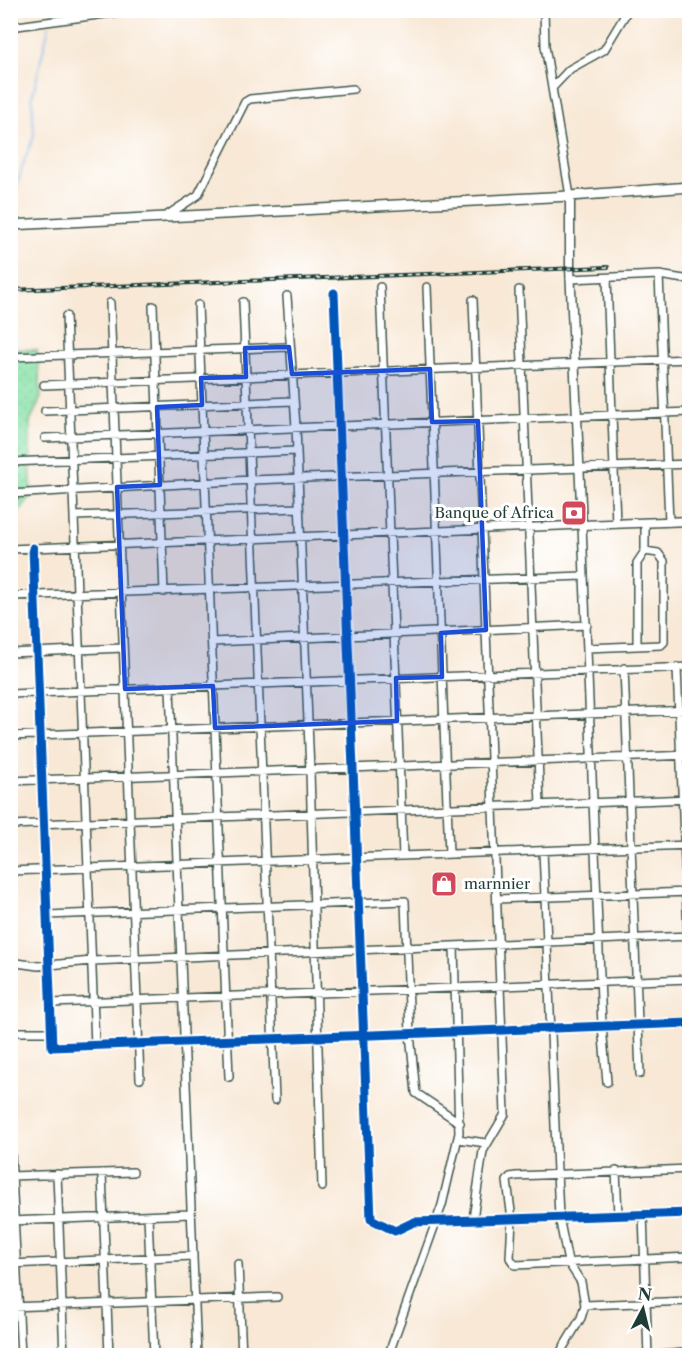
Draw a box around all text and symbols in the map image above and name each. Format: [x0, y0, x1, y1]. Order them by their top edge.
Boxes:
bank icon: Banque of Africa [559, 498, 589, 528]
place label: Banque of Africa [434, 503, 554, 522]
shop icon: marnnier [429, 869, 459, 899]
place label: marnnier [464, 874, 531, 893]
north arrow [613, 1279, 673, 1339]
text: N [637, 1283, 653, 1305]

